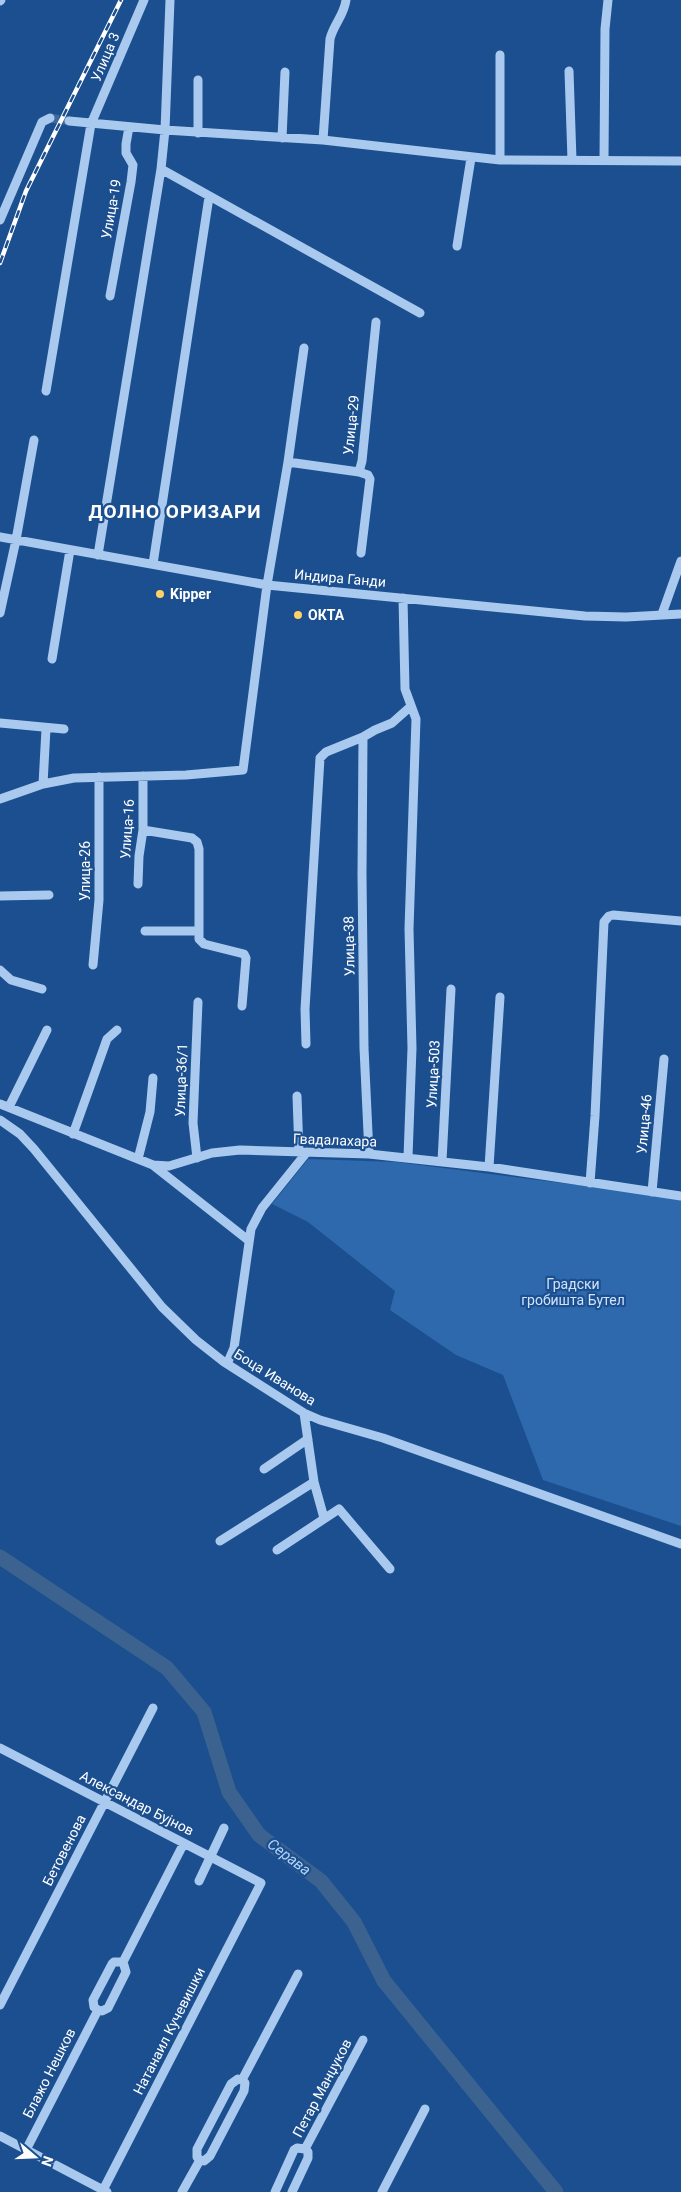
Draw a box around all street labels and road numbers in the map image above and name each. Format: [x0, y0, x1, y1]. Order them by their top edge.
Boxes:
street label: Улица 3 [88, 30, 122, 84]
street label: Улица-19 [98, 178, 124, 240]
street label: Улица-29 [340, 394, 362, 456]
street label: Индира Ганди [293, 566, 387, 590]
street label: Улица-16 [117, 798, 137, 860]
street label: Улица-26 [77, 841, 93, 901]
street label: Улица-38 [340, 916, 358, 976]
street label: Улица-503 [423, 1040, 443, 1108]
street label: Улица-36/1 [172, 1043, 190, 1117]
street label: Улица-46 [633, 1093, 655, 1155]
street label: Гвадалахара [293, 1131, 377, 1149]
street label: Боца Иванова [231, 1345, 319, 1409]
street label: Александар Бујнов [77, 1767, 197, 1839]
street label: Бетовенова [39, 1812, 89, 1888]
street label: Натанаил Кучевишки [130, 1965, 208, 2097]
street label: Блажо Нешков [19, 2025, 79, 2121]
street label: Петар Манџуков [289, 2036, 355, 2140]

